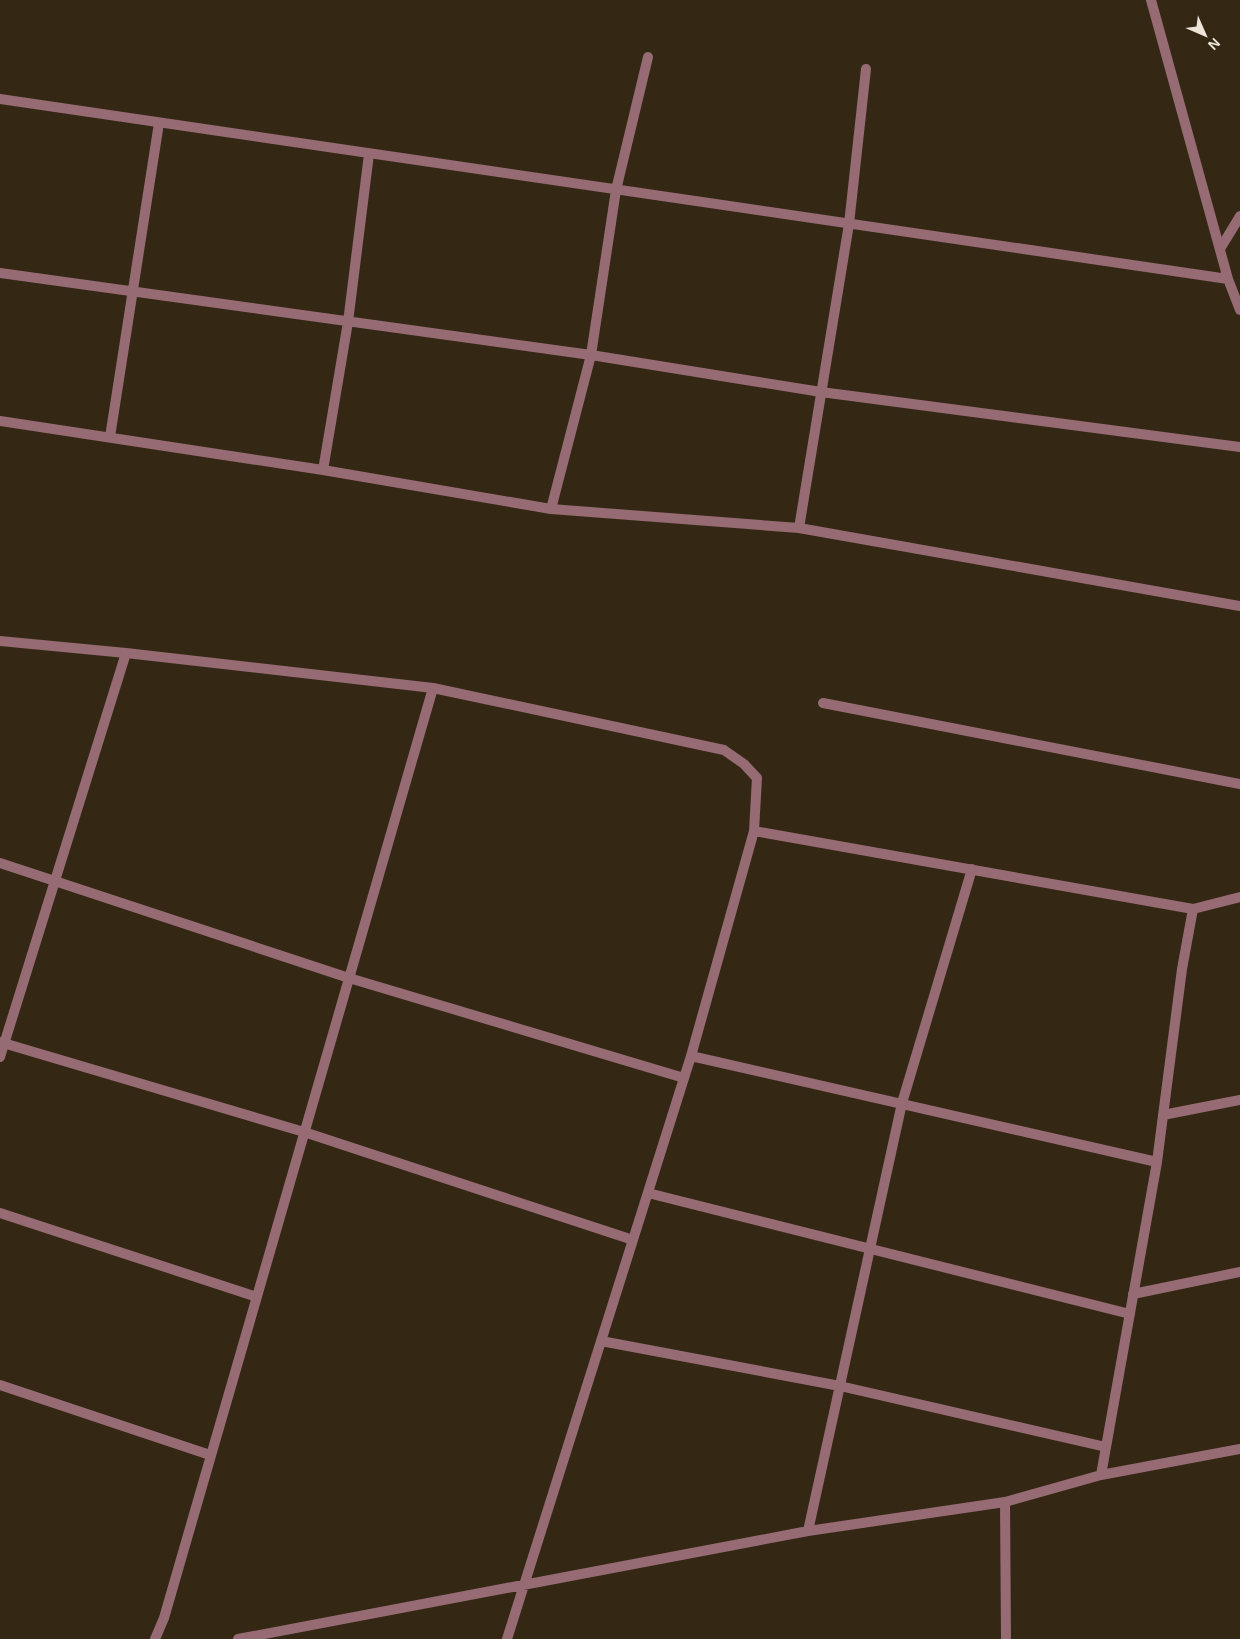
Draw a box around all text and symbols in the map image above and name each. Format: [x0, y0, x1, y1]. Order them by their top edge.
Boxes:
north arrow [1180, 10, 1230, 60]
text: N [1205, 35, 1223, 53]

